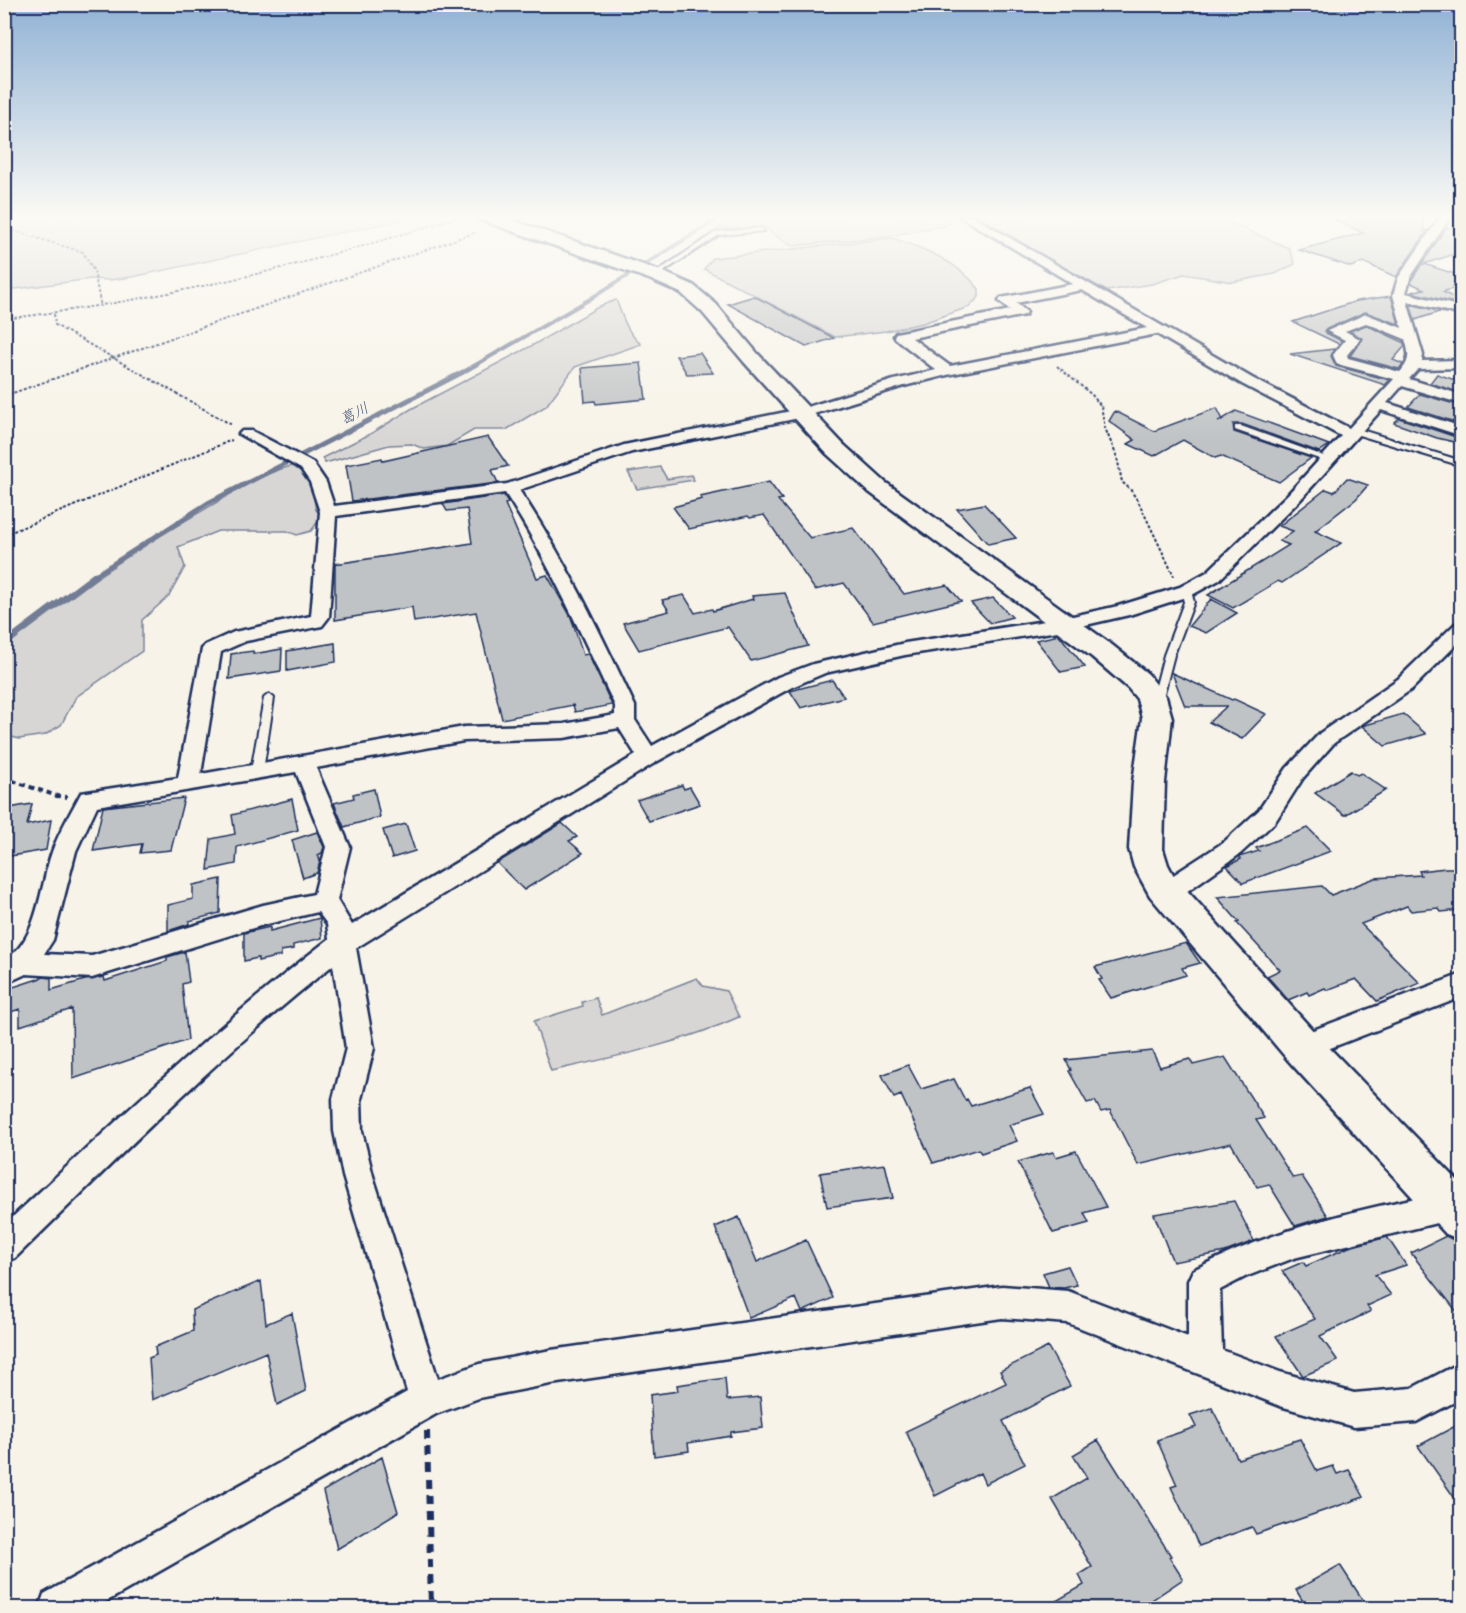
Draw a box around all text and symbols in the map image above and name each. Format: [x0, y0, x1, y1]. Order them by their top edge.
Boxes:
water label: 葛川 [336, 398, 372, 428]

